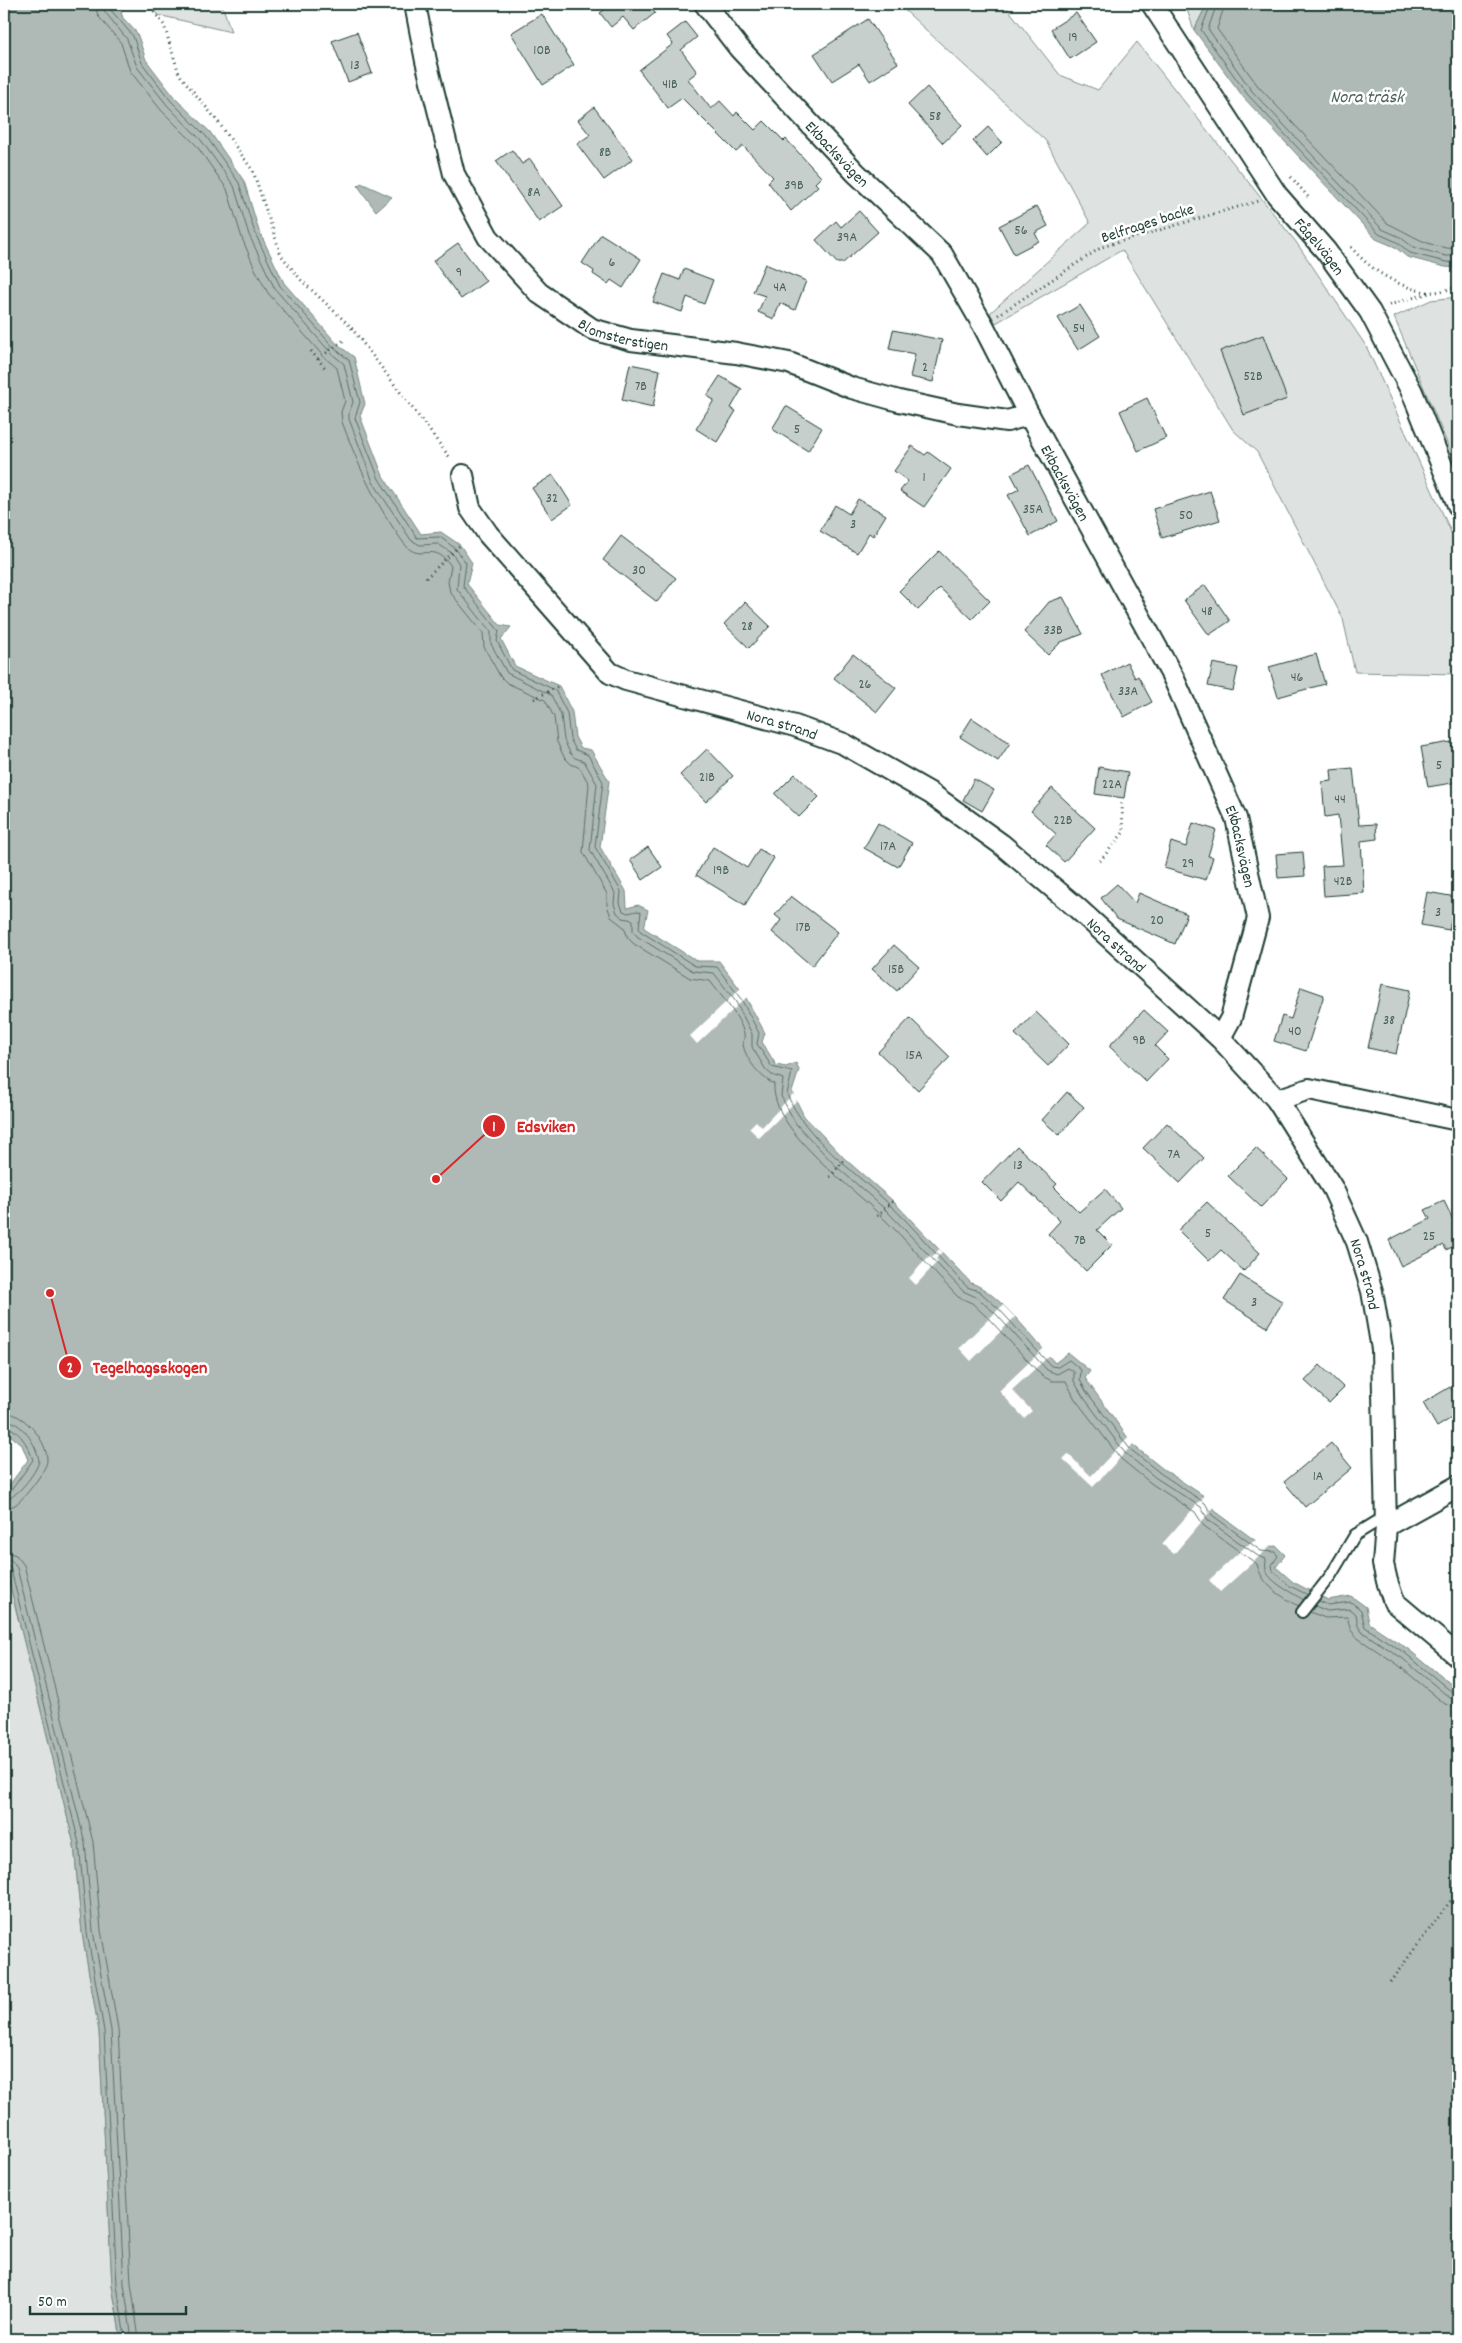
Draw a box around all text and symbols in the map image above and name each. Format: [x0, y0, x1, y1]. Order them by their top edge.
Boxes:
house number: 19 [1068, 28, 1078, 48]
house number: 10B [533, 41, 551, 61]
house number: 13 [350, 56, 360, 76]
house number: 41B [662, 75, 678, 95]
water label: Nora träsk [1330, 86, 1405, 111]
house number: 58 [929, 107, 941, 127]
street label: Ekbacksvägen [799, 117, 873, 194]
house number: 8B [599, 143, 611, 163]
house number: 39B [784, 176, 804, 196]
house number: 8A [527, 183, 541, 203]
street label: Belfrages backe [1098, 199, 1197, 250]
street label: Fågelvägen [1288, 213, 1349, 281]
house number: 56 [1014, 221, 1028, 241]
house number: 39A [837, 228, 857, 248]
house number: 6 [609, 253, 616, 273]
house number: 9 [456, 263, 462, 283]
house number: 4A [773, 278, 787, 298]
street label: Blomsterstigen [573, 314, 670, 359]
house number: 54 [1073, 319, 1085, 339]
house number: 2 [922, 358, 928, 378]
house number: 52B [1243, 367, 1263, 387]
house number: 7B [635, 377, 647, 397]
house number: 5 [794, 420, 800, 440]
street label: Ekbacksvägen [1034, 441, 1094, 526]
house number: 1 [922, 468, 926, 488]
house number: 32 [546, 489, 558, 509]
house number: 35A [1023, 500, 1044, 520]
house number: 50 [1179, 506, 1193, 526]
house number: 3 [850, 515, 856, 535]
house number: 30 [632, 561, 646, 581]
house number: 48 [1201, 602, 1213, 622]
house number: 28 [741, 617, 753, 637]
house number: 33B [1043, 621, 1063, 641]
house number: 46 [1291, 668, 1303, 688]
house number: 26 [859, 675, 872, 695]
house number: 33A [1118, 682, 1138, 702]
street label: Nora strand [744, 704, 820, 747]
house number: 5 [1436, 756, 1442, 776]
house number: 21B [699, 768, 715, 788]
house number: 22A [1102, 775, 1122, 795]
house number: 44 [1334, 790, 1346, 810]
street label: Ekbacksvägen [1218, 802, 1260, 890]
house number: 22B [1054, 811, 1073, 831]
house number: 17A [880, 837, 896, 857]
house number: 29 [1182, 854, 1194, 874]
house number: 19B [713, 861, 729, 881]
house number: 42B [1334, 872, 1353, 892]
house number: 3 [1435, 903, 1441, 923]
house number: 20 [1150, 911, 1164, 931]
street label: Nora strand [1081, 913, 1150, 979]
house number: 17B [795, 918, 811, 938]
house number: 15B [888, 960, 904, 980]
house number: 38 [1383, 1011, 1395, 1031]
house number: 40 [1288, 1022, 1302, 1042]
house number: 9B [1132, 1031, 1146, 1051]
house number: 15A [905, 1046, 923, 1066]
callout: Edsviken [481, 1109, 585, 1142]
text: Edsviken [517, 1116, 575, 1141]
text: 1 [492, 1117, 496, 1139]
house number: 7A [1167, 1145, 1181, 1165]
house number: 13 [1013, 1156, 1023, 1176]
house number: 5 [1205, 1224, 1211, 1244]
house number: 25 [1423, 1227, 1435, 1247]
house number: 7B [1074, 1231, 1086, 1251]
street label: Nora strand [1343, 1236, 1384, 1312]
house number: 3 [1251, 1293, 1257, 1313]
callout: Tegelhagsskogen [58, 1350, 217, 1383]
text: Tegelhagsskogen [93, 1357, 207, 1382]
text: 2 [67, 1358, 73, 1380]
house number: 1A [1313, 1467, 1324, 1487]
scale bar [30, 2283, 186, 2315]
text: 50 m [38, 2292, 67, 2314]

